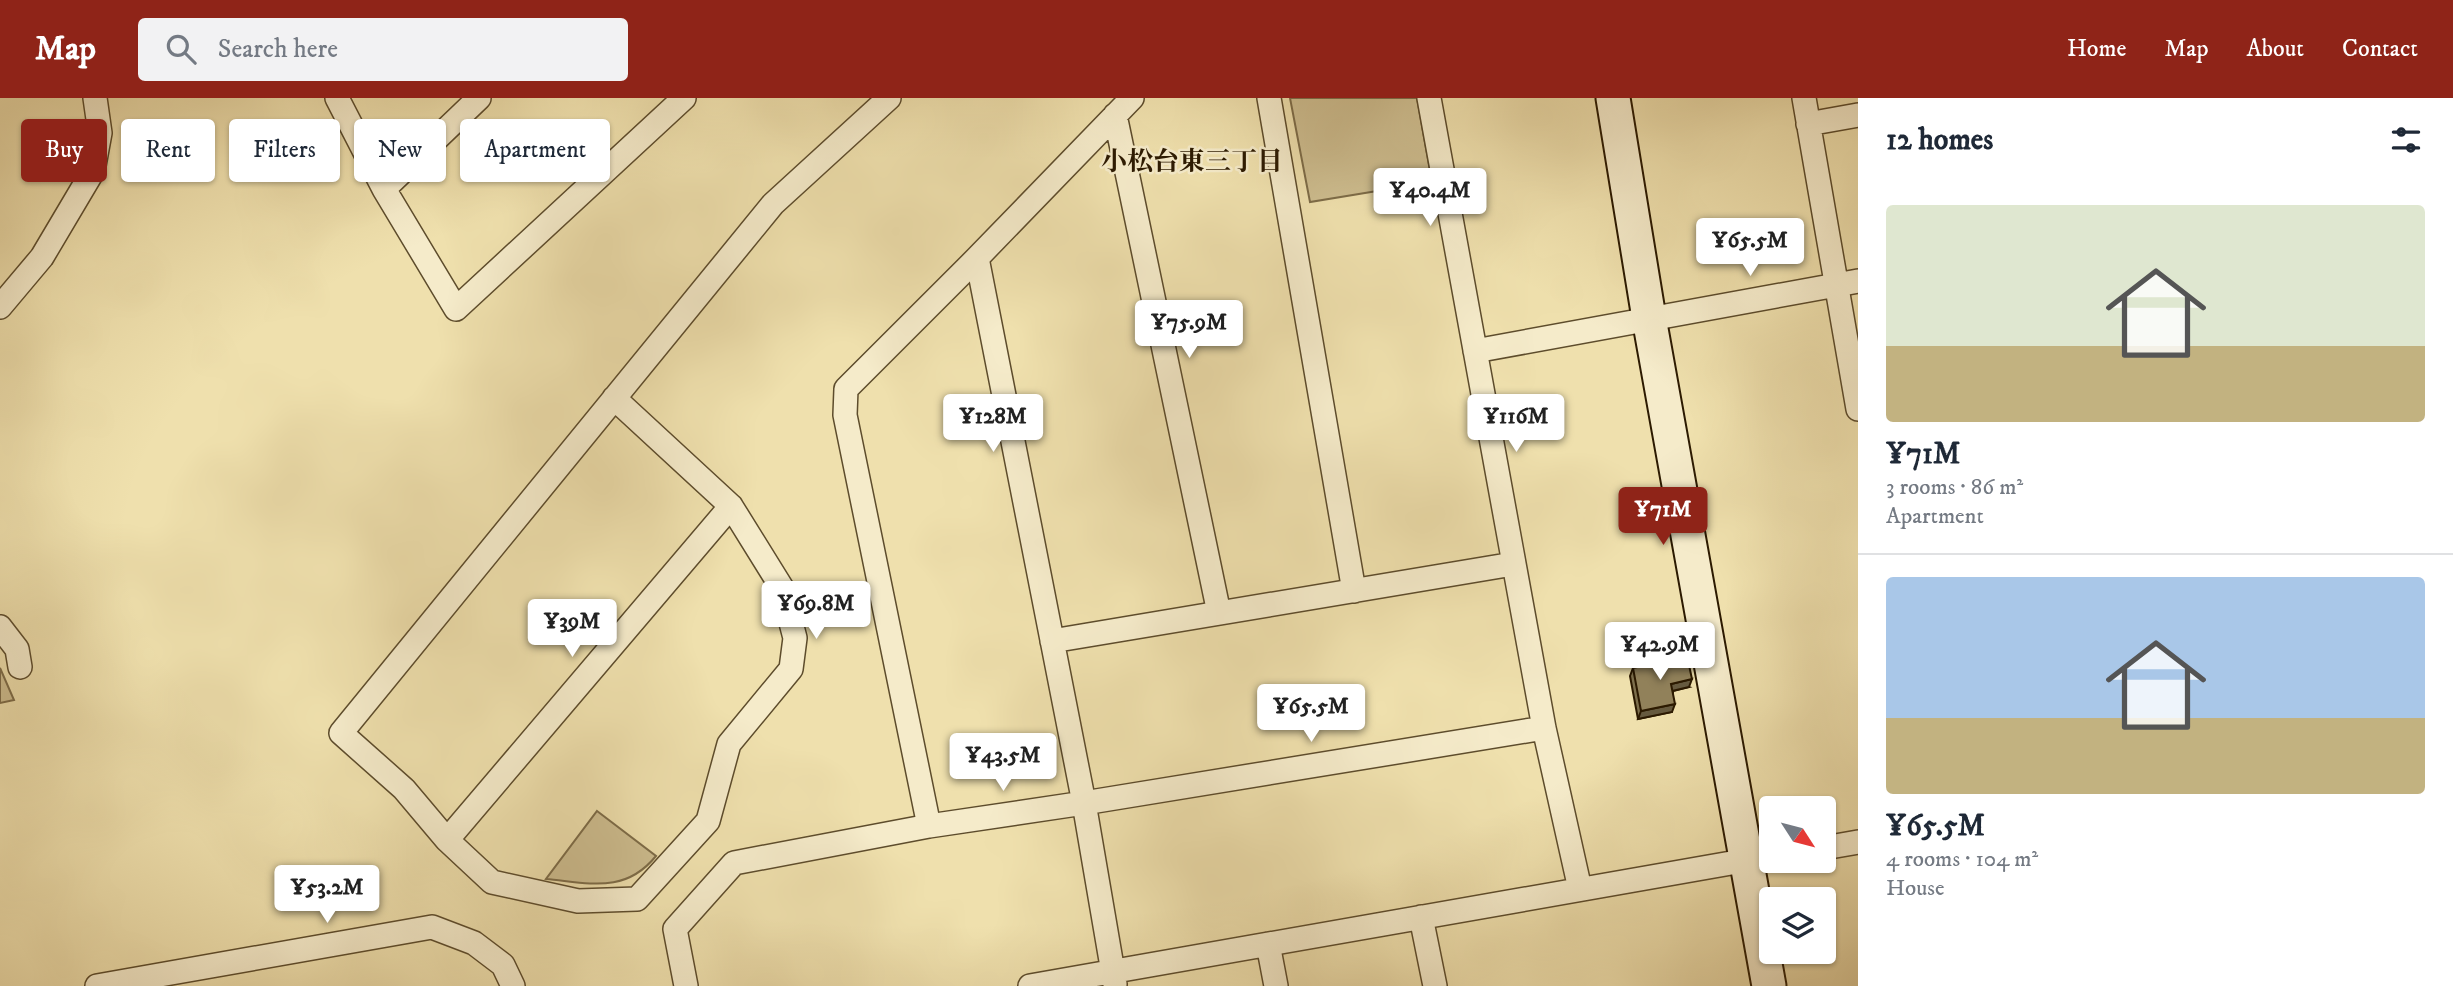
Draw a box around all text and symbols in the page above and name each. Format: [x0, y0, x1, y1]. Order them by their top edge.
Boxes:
search box [138, 18, 628, 81]
text: Map [35, 29, 96, 70]
icon: search [162, 30, 200, 68]
text: Search here [218, 33, 338, 66]
text: Home [2067, 34, 2126, 64]
text: Map [2164, 34, 2209, 64]
text: About [2247, 34, 2304, 64]
text: Contact [2342, 34, 2418, 64]
chip: Buy [21, 119, 107, 182]
chip: Rent [121, 119, 215, 182]
chip: Filters [229, 119, 340, 182]
chip: New [354, 119, 446, 182]
chip: Apartment [460, 119, 610, 182]
icon: filters [2387, 121, 2425, 159]
text: 12 homes [1886, 122, 1993, 159]
district label: 小松台東三丁目 [1101, 146, 1283, 179]
pin: ¥40.4M [1373, 169, 1487, 228]
text: ¥40.4M [1390, 176, 1471, 205]
pin: ¥65.5M [1693, 218, 1807, 278]
text: ¥65.5M [1712, 226, 1788, 255]
icon: home [2093, 250, 2219, 376]
pin: ¥75.9M [1132, 300, 1246, 360]
text: ¥75.9M [1151, 308, 1227, 337]
pin: ¥128M [944, 394, 1042, 454]
pin: ¥116M [1467, 394, 1565, 454]
text: ¥128M [959, 402, 1027, 431]
text: ¥116M [1483, 402, 1549, 431]
text: ¥71M [1886, 436, 1960, 473]
text: 3 rooms · 86 m² [1886, 473, 2023, 502]
pin: ¥71M [1622, 488, 1704, 547]
text: ¥71M [1634, 495, 1692, 524]
text: Apartment [1886, 502, 1984, 531]
pin: ¥69.8M [759, 582, 873, 641]
text: ¥69.8M [778, 589, 854, 618]
pin: ¥39M [531, 600, 613, 659]
text: ¥39M [544, 607, 600, 636]
pin: ¥42.9M [1603, 622, 1717, 682]
icon: home [2093, 622, 2219, 748]
text: ¥42.9M [1621, 630, 1699, 659]
pin: ¥65.5M [1254, 684, 1368, 744]
text: ¥65.5M [1273, 692, 1349, 721]
pin: ¥43.5M [946, 734, 1060, 793]
text: ¥43.5M [966, 741, 1040, 770]
north arrow [1759, 796, 1836, 873]
map controls [1759, 796, 1836, 964]
text: ¥65.5M [1886, 808, 1985, 845]
text: 4 rooms · 104 m² [1886, 845, 2038, 874]
pin: ¥53.2M [270, 866, 384, 925]
text: ¥53.2M [290, 873, 364, 902]
text: House [1886, 874, 1944, 903]
button: layers [1759, 887, 1836, 964]

